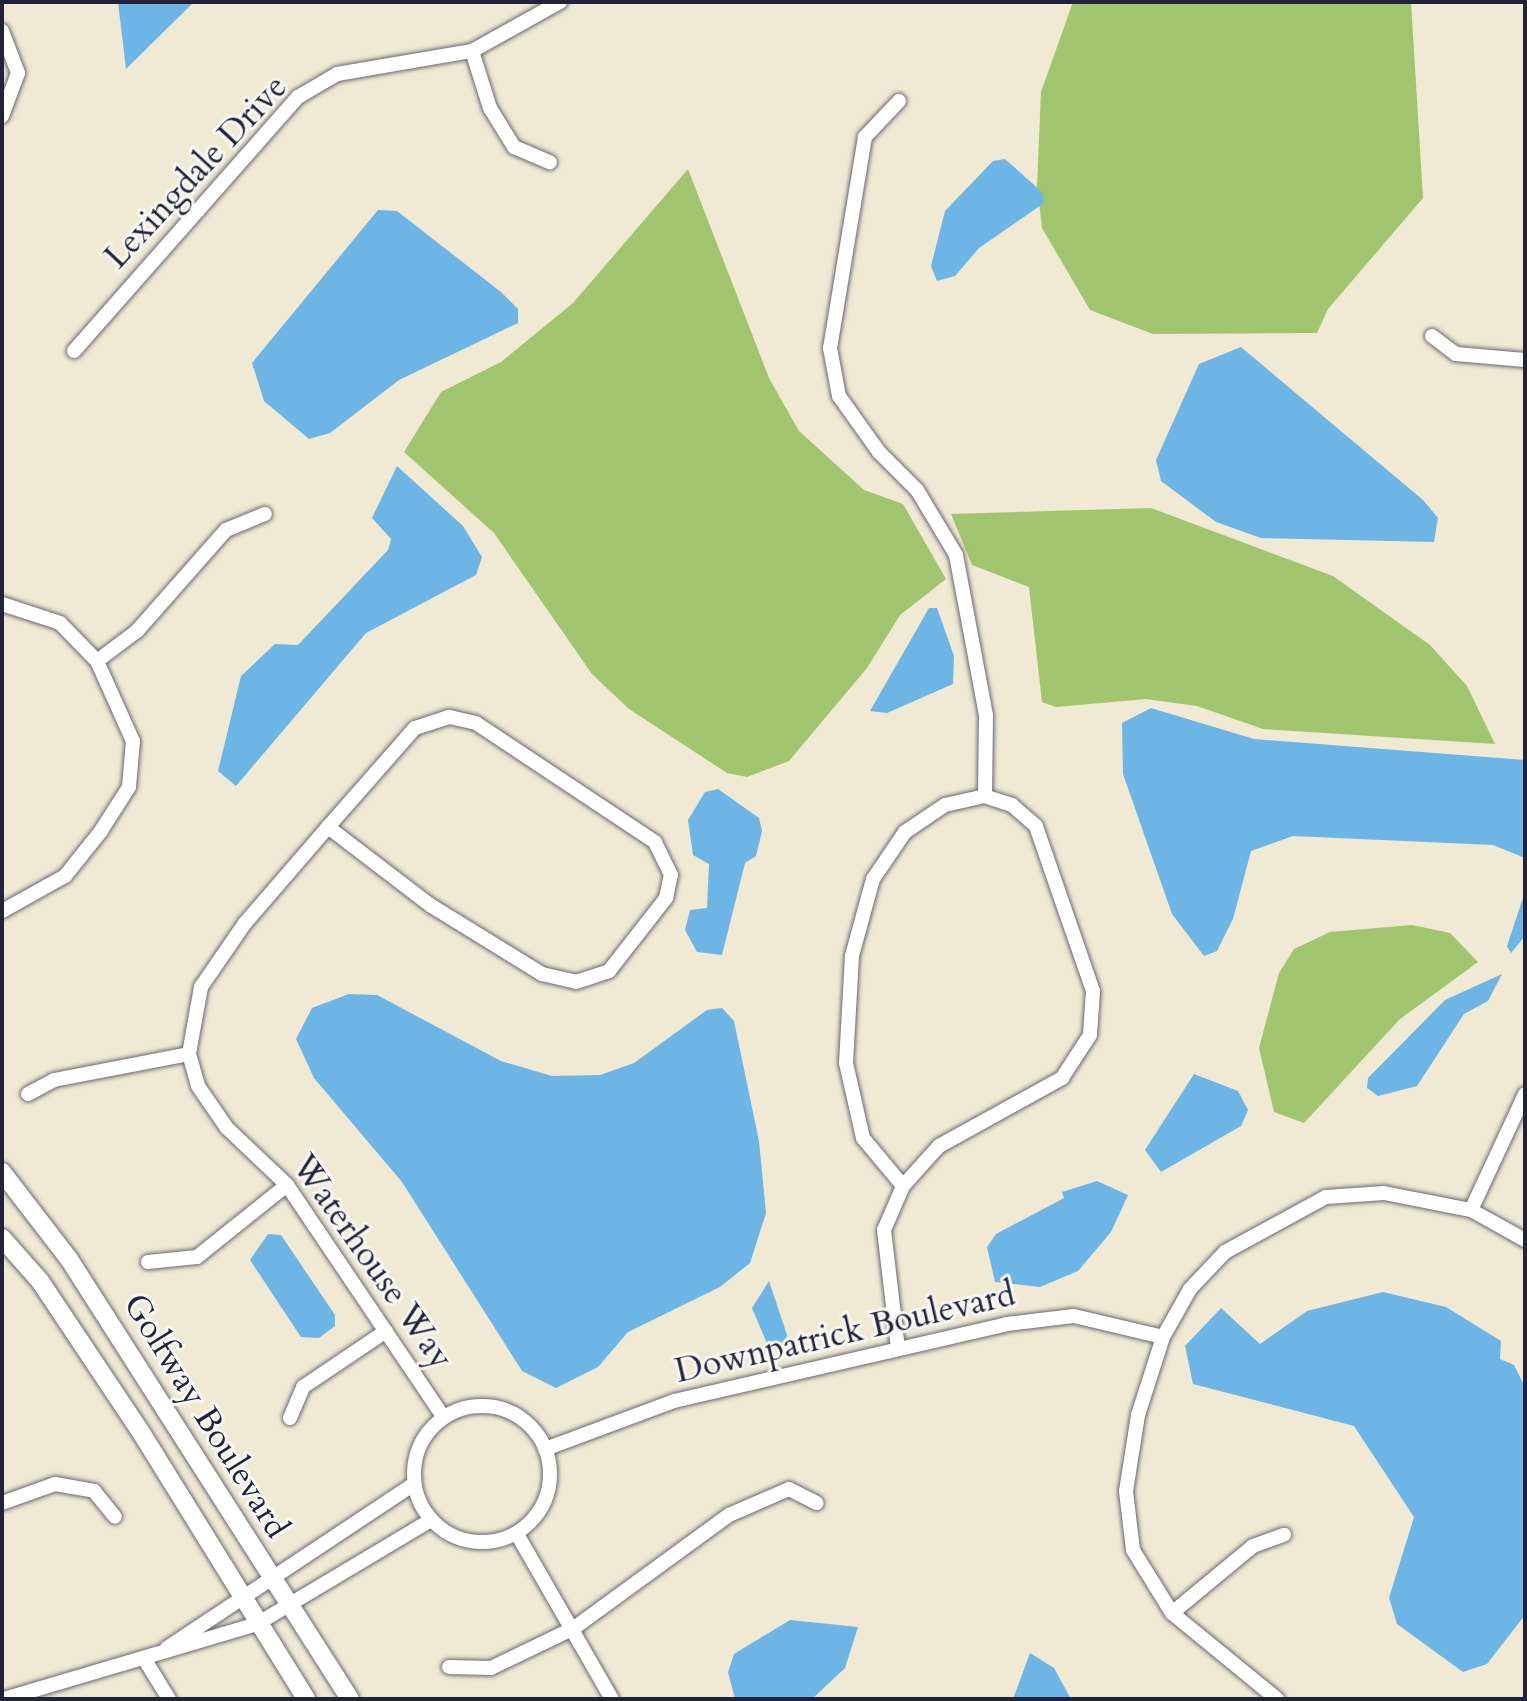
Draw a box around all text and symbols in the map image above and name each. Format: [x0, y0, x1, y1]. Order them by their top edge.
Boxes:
street label: Lexingdale Drive [96, 67, 296, 277]
street label: Waterhouse Way [283, 1147, 461, 1377]
street label: Downpatrick Boulevard [671, 1274, 1019, 1392]
street label: Golfway Boulevard [115, 1286, 297, 1546]

